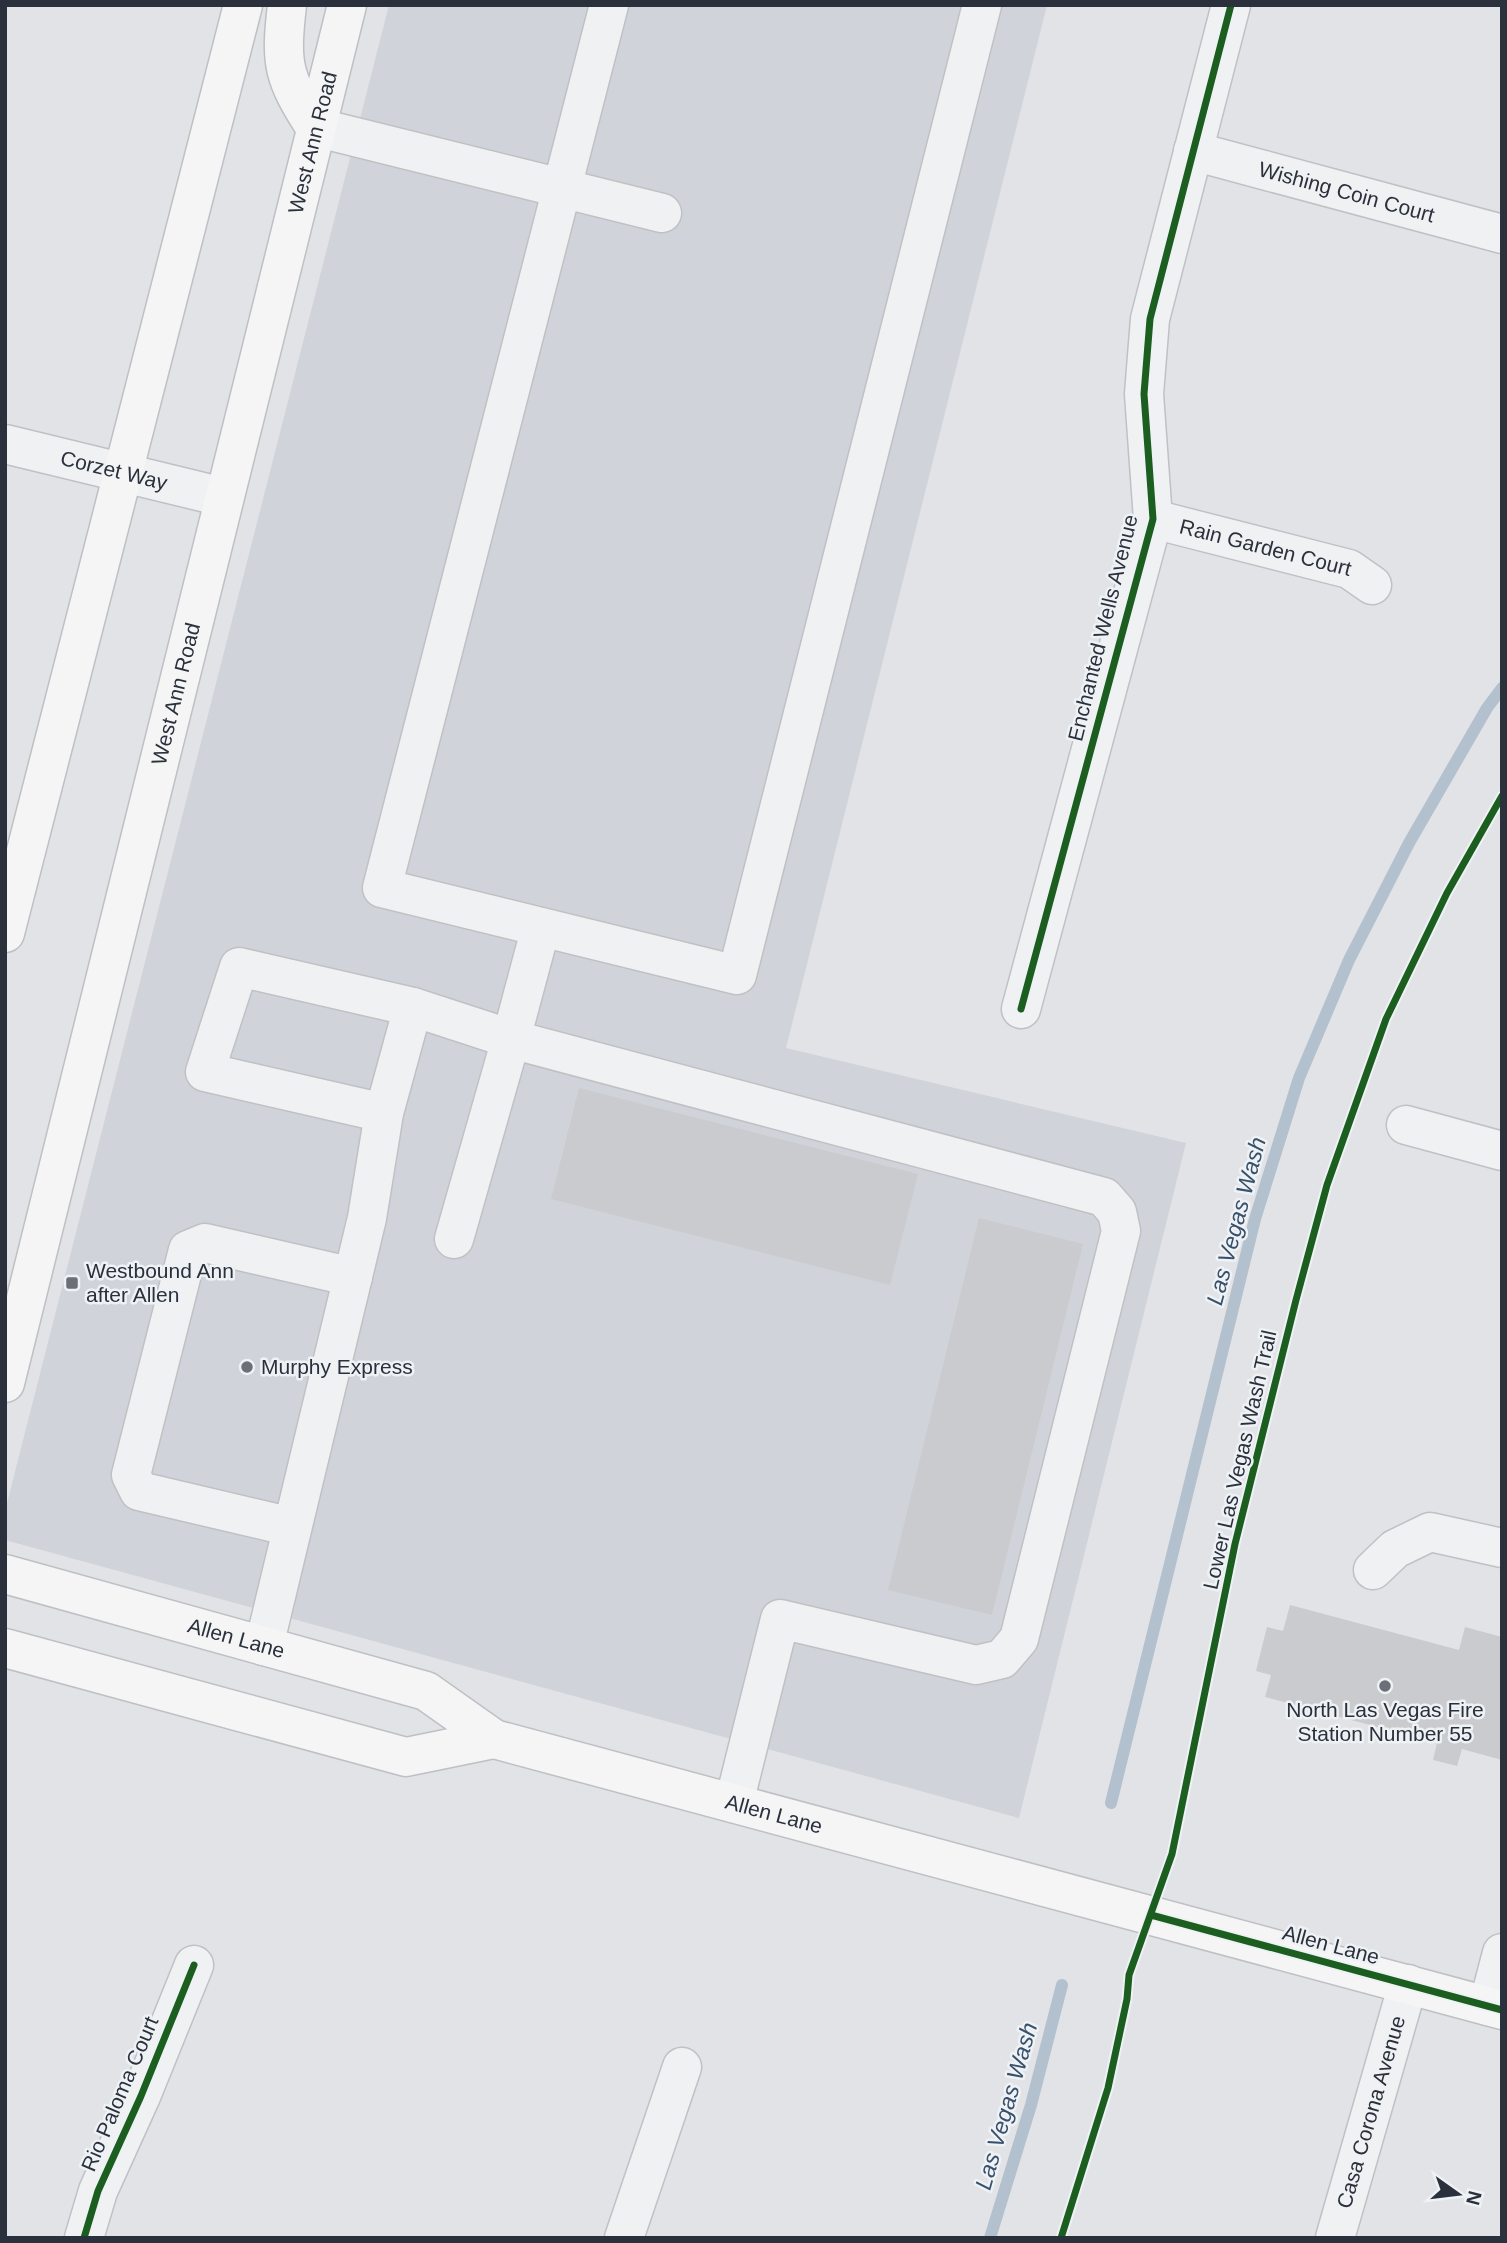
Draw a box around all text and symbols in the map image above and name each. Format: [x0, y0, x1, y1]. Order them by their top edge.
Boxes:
street label: West Ann Road [284, 69, 341, 216]
street label: Wishing Coin Court [1256, 157, 1437, 226]
street label: Corzet Way [58, 446, 170, 494]
street label: Enchanted Wells Avenue [1063, 512, 1142, 744]
street label: Rain Garden Court [1177, 514, 1354, 580]
street label: West Ann Road [147, 620, 204, 767]
water label: Las Vegas Wash [1201, 1134, 1271, 1308]
place label: Westbound Ann after Allen [86, 1259, 234, 1306]
marker: Westbound Ann after Allen [64, 1275, 80, 1291]
street label: Lower Las Vegas Wash Trail [1198, 1328, 1281, 1592]
place label: Murphy Express [261, 1355, 413, 1378]
marker: Murphy Express [239, 1359, 255, 1375]
street label: Allen Lane [185, 1613, 287, 1662]
marker: North Las Vegas Fire Station Number 55 [1377, 1678, 1393, 1694]
place label: North Las Vegas Fire Station Number 55 [1286, 1698, 1484, 1745]
street label: Allen Lane [723, 1790, 825, 1838]
street label: Allen Lane [1280, 1921, 1382, 1968]
street label: Rio Paloma Court [77, 2013, 163, 2175]
street label: Casa Corona Avenue [1332, 2013, 1409, 2211]
water label: Las Vegas Wash [970, 2019, 1042, 2193]
north arrow [1423, 2159, 1493, 2229]
text: N [1462, 2189, 1486, 2207]

